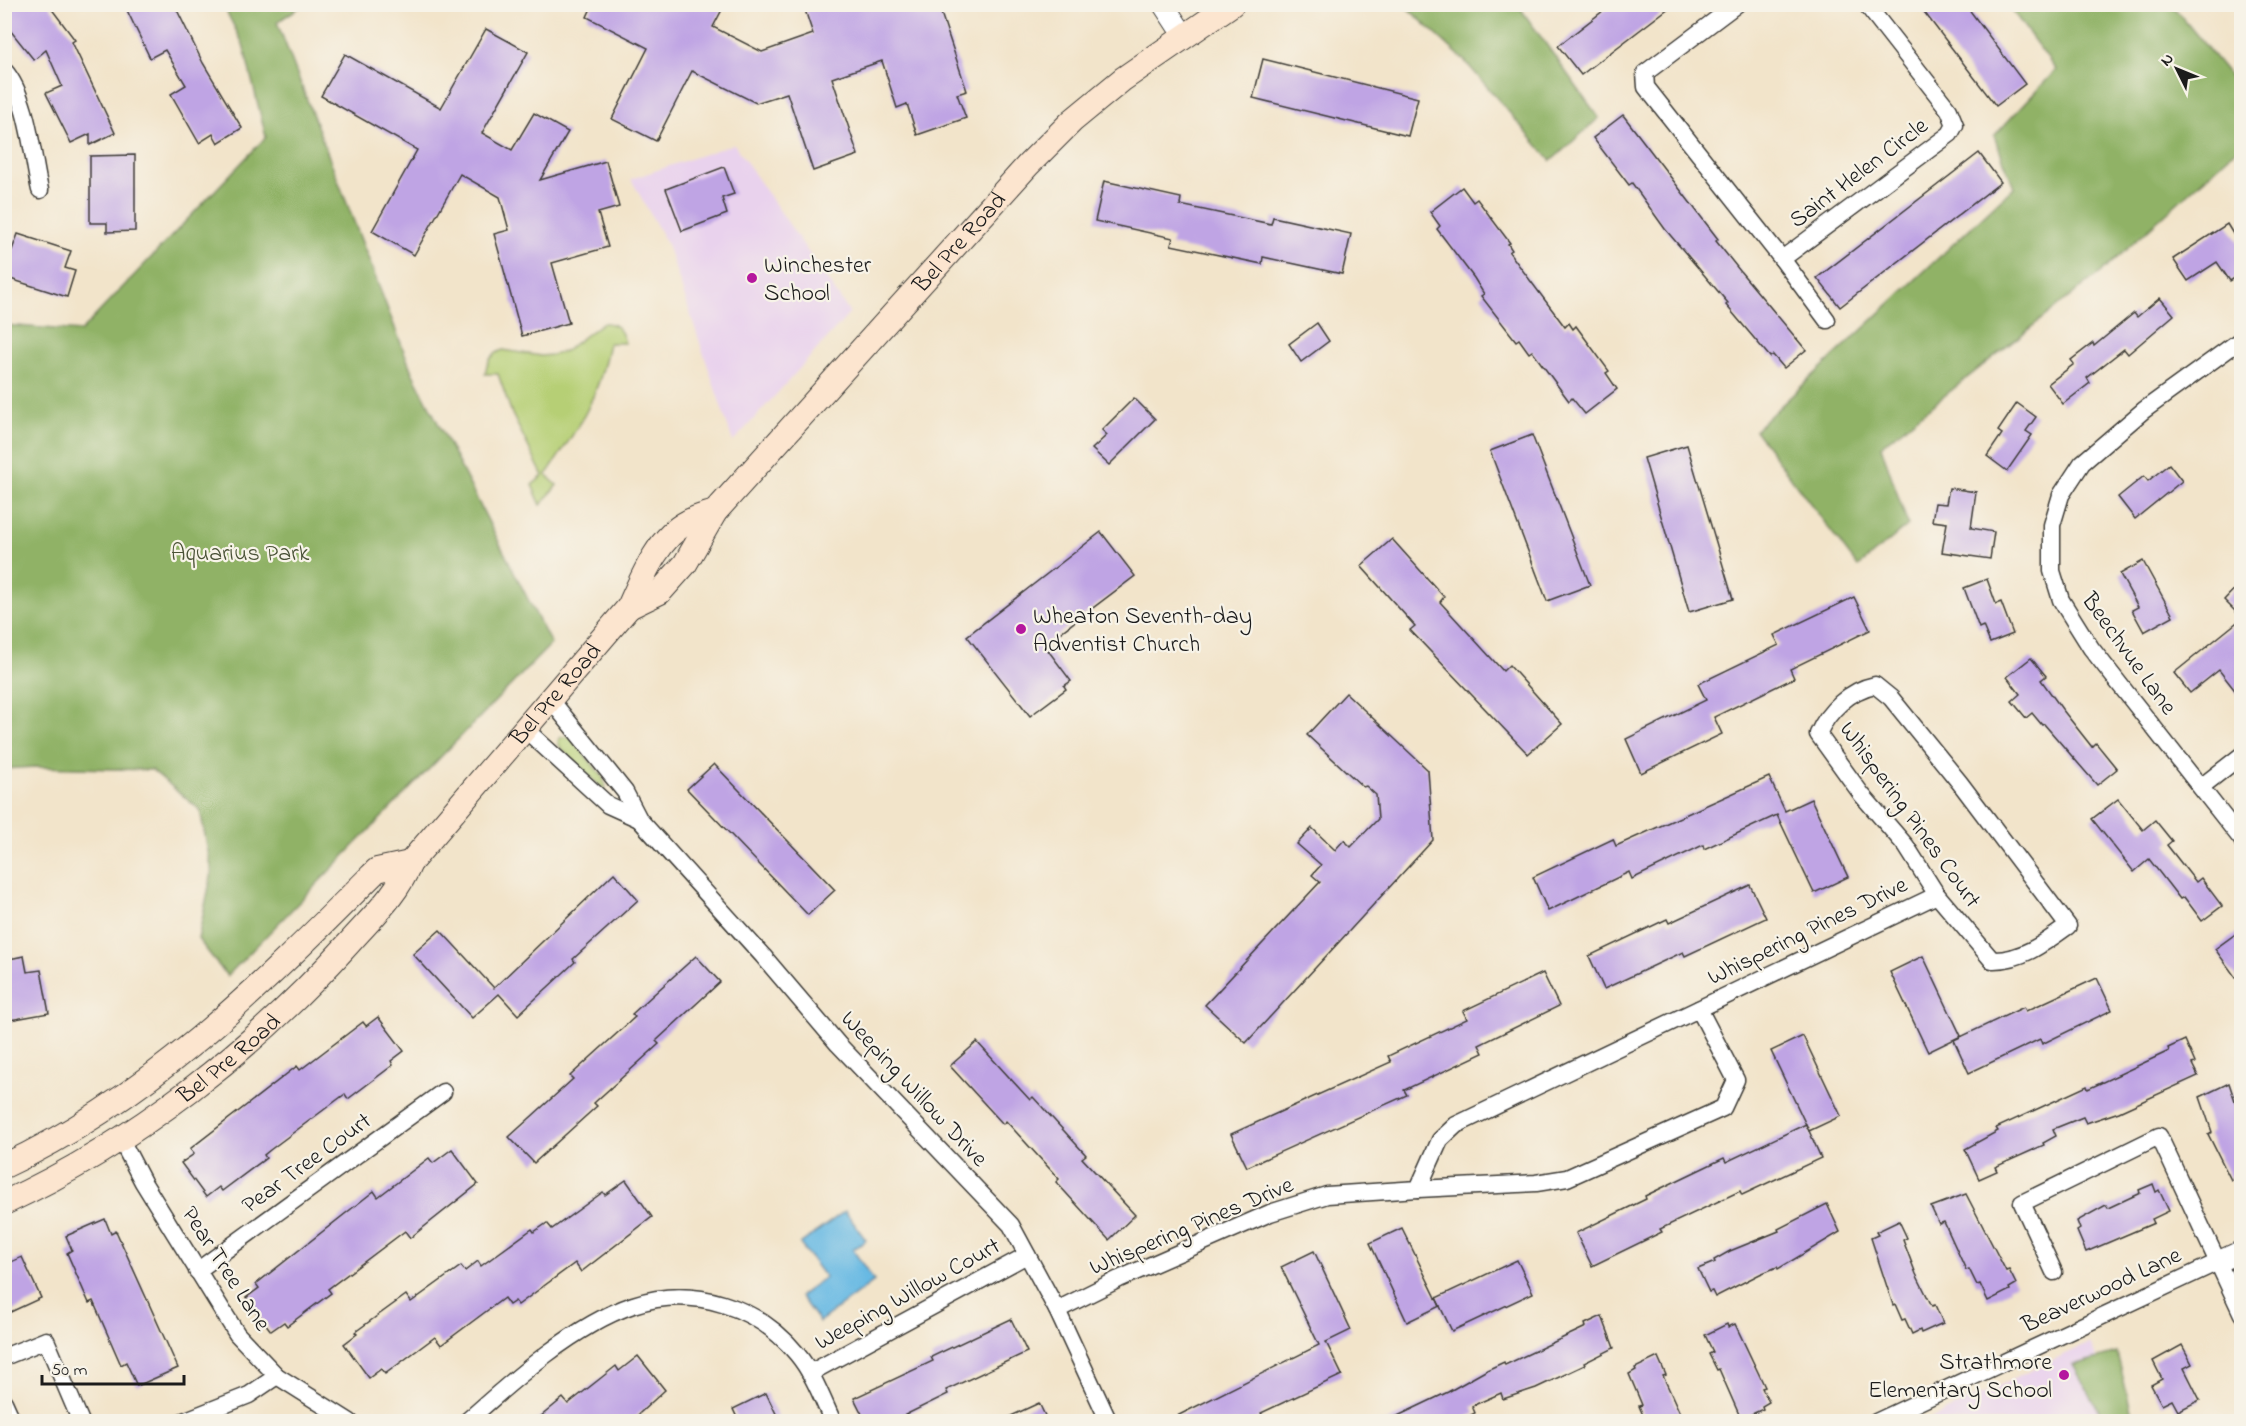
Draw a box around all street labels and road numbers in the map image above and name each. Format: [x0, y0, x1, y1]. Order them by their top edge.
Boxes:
street label: Saint Helen Circle [1783, 110, 1937, 238]
street label: Bel Pre Road [905, 185, 1016, 303]
street label: Beechvue Lane [2071, 585, 2185, 723]
street label: Bel Pre Road [502, 636, 611, 755]
street label: Whispering Pines Court [1829, 715, 1989, 916]
street label: Whispering Pines Drive [1702, 869, 1914, 996]
street label: Weeping Willow Drive [831, 1004, 995, 1176]
street label: Bel Pre Road [170, 1006, 290, 1114]
street label: Pear Tree Court [235, 1105, 380, 1223]
street label: Whispering Pines Drive [1085, 1168, 1300, 1286]
street label: Pear Tree Lane [171, 1200, 279, 1339]
street label: Weeping Willow Court [809, 1230, 1007, 1361]
street label: Beaverwood Lane [2016, 1239, 2188, 1344]

